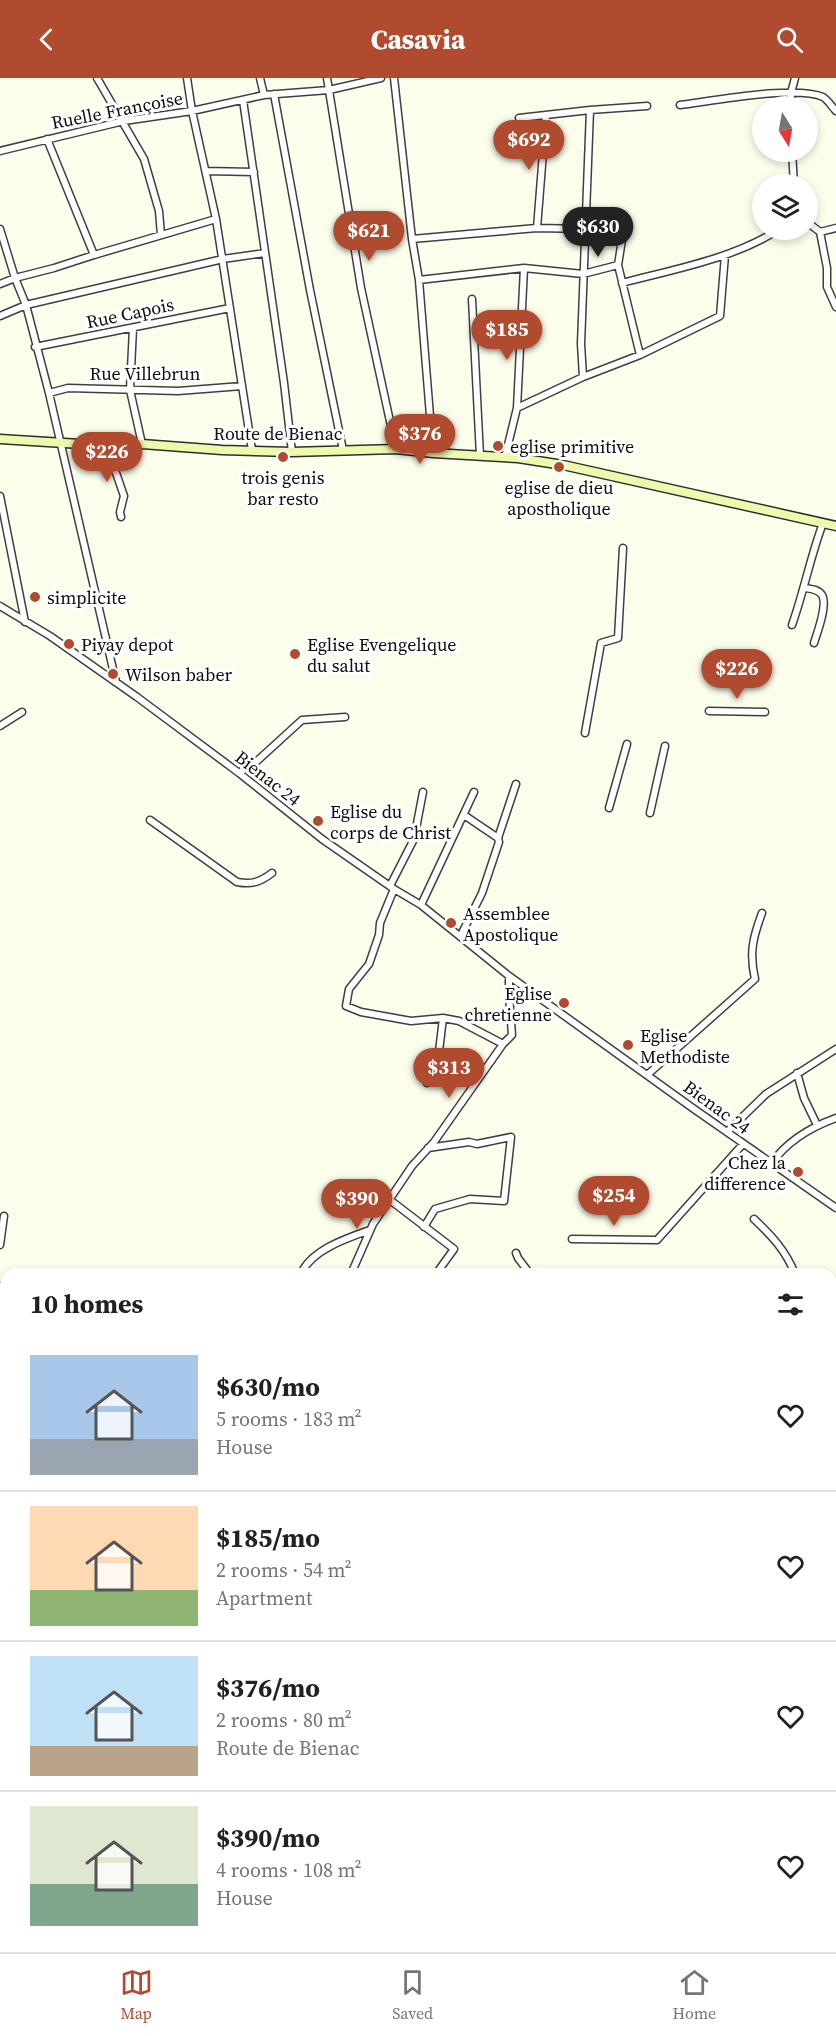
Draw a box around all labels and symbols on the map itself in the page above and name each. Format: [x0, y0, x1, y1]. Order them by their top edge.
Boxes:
street label: Ruelle Françoise [49, 85, 185, 135]
north arrow [752, 96, 818, 162]
pin: $692 [493, 120, 565, 171]
pin: $630 [562, 207, 634, 258]
pin: $621 [333, 211, 405, 262]
street label: Rue Capois [84, 291, 176, 334]
pin: $185 [471, 310, 543, 361]
street label: Rue Villebrun [90, 361, 200, 386]
pin: $376 [384, 414, 456, 465]
street label: Route de Bienac [213, 421, 343, 446]
pin: $226 [71, 432, 143, 483]
place label: eglise primitive [510, 434, 634, 459]
marker: eglise primitive [491, 439, 505, 453]
marker: trois genis bar resto [276, 450, 290, 464]
marker: eglise de dieu apostholique [552, 460, 566, 474]
place label: trois genis bar resto [242, 465, 325, 511]
place label: eglise de dieu apostholique [504, 475, 614, 521]
place label: simplicite [47, 585, 126, 610]
marker: simplicite [28, 590, 42, 604]
place label: Piyay depot [81, 632, 174, 657]
place label: Eglise Evengelique du salut [307, 632, 456, 678]
marker: Piyay depot [62, 637, 76, 651]
marker: Eglise Evengelique du salut [288, 647, 302, 661]
pin: $226 [701, 649, 773, 700]
place label: Wilson baber [125, 662, 233, 687]
marker: Wilson baber [106, 667, 120, 681]
street label: Bienac 24 [230, 744, 306, 812]
place label: Eglise du corps de Christ [330, 799, 451, 845]
marker: Eglise du corps de Christ [311, 814, 325, 828]
place label: Assemblee Apostolique [463, 901, 558, 947]
marker: Assemblee Apostolique [444, 916, 458, 930]
place label: Eglise chretienne [465, 981, 552, 1027]
marker: Eglise chretienne [557, 996, 571, 1010]
place label: Eglise Methodiste [640, 1023, 730, 1069]
marker: Eglise Methodiste [621, 1038, 635, 1052]
pin: $313 [413, 1048, 485, 1099]
street label: Bienac 24 [679, 1074, 755, 1140]
place label: Chez la difference [704, 1150, 787, 1196]
marker: Chez la difference [791, 1165, 805, 1179]
pin: $254 [578, 1176, 650, 1227]
pin: $390 [321, 1179, 393, 1230]

